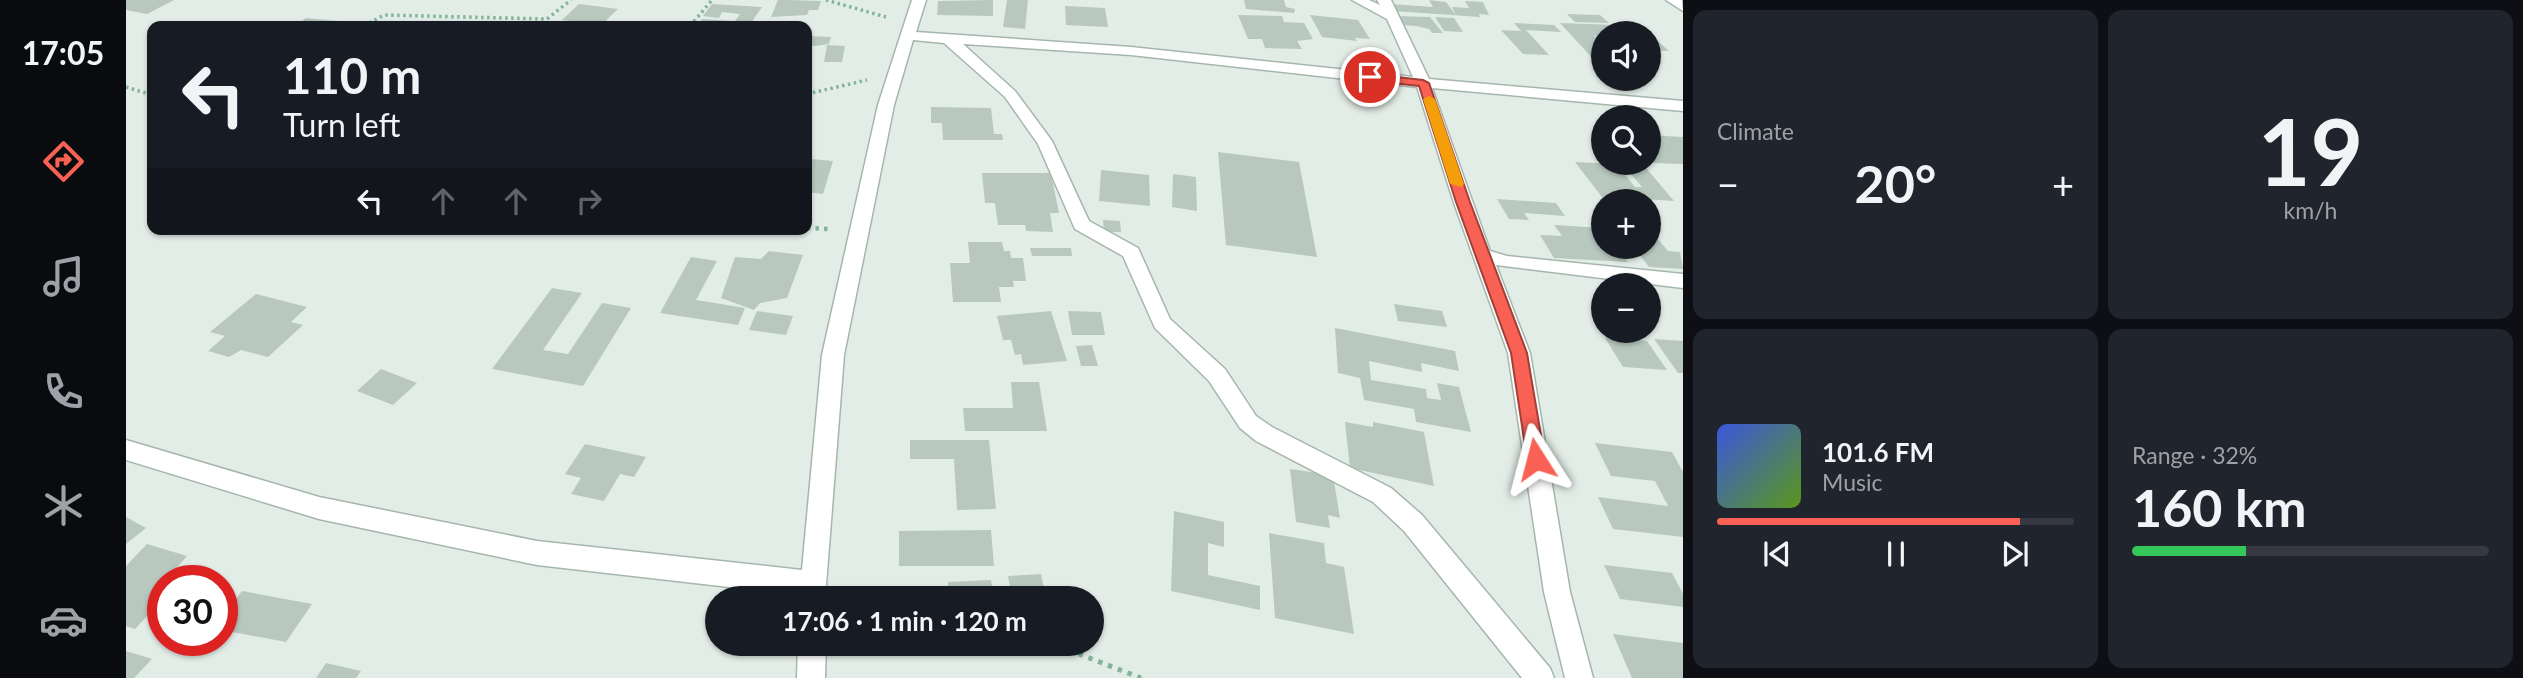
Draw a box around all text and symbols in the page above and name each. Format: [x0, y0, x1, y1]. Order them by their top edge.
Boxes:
map controls [1591, 21, 1661, 343]
button: sound [1591, 21, 1661, 91]
text: 17:05 [22, 33, 104, 72]
text: 110 m [283, 46, 421, 104]
pin [1340, 47, 1400, 107]
icon: left [168, 49, 259, 140]
icon: arrive [1351, 58, 1389, 96]
text: 19 [2258, 96, 2363, 205]
text: Turn left [283, 105, 400, 144]
button: search [1591, 105, 1661, 175]
text: Climate [1717, 117, 1794, 145]
icon: directions [39, 137, 88, 186]
text: 20° [1855, 152, 1936, 214]
text: − [1717, 161, 1739, 207]
text: + [2052, 161, 2074, 207]
icon: left [351, 182, 389, 220]
icon: ahead [424, 182, 462, 220]
icon: ahead [497, 182, 535, 220]
icon: right [570, 182, 608, 220]
button: + [1591, 189, 1661, 259]
text: km/h [2284, 196, 2337, 224]
icon: music [39, 252, 88, 301]
button: − [1591, 273, 1661, 343]
icon: phone [39, 367, 88, 416]
position arrow [1499, 422, 1573, 496]
text: 101.6 FM [1822, 436, 1934, 468]
text: Range · 32% [2132, 441, 2257, 469]
text: Music [1822, 468, 1882, 496]
text: 160 km [2132, 476, 2306, 538]
icon: climate [39, 481, 88, 530]
icon: previous [1758, 535, 1796, 573]
icon: pause [1877, 535, 1915, 573]
icon: next [1996, 535, 2034, 573]
speed limit sign: 30 [147, 565, 238, 656]
icon: car [39, 596, 88, 645]
text: 17:06 · 1 min · 120 m [782, 605, 1027, 637]

